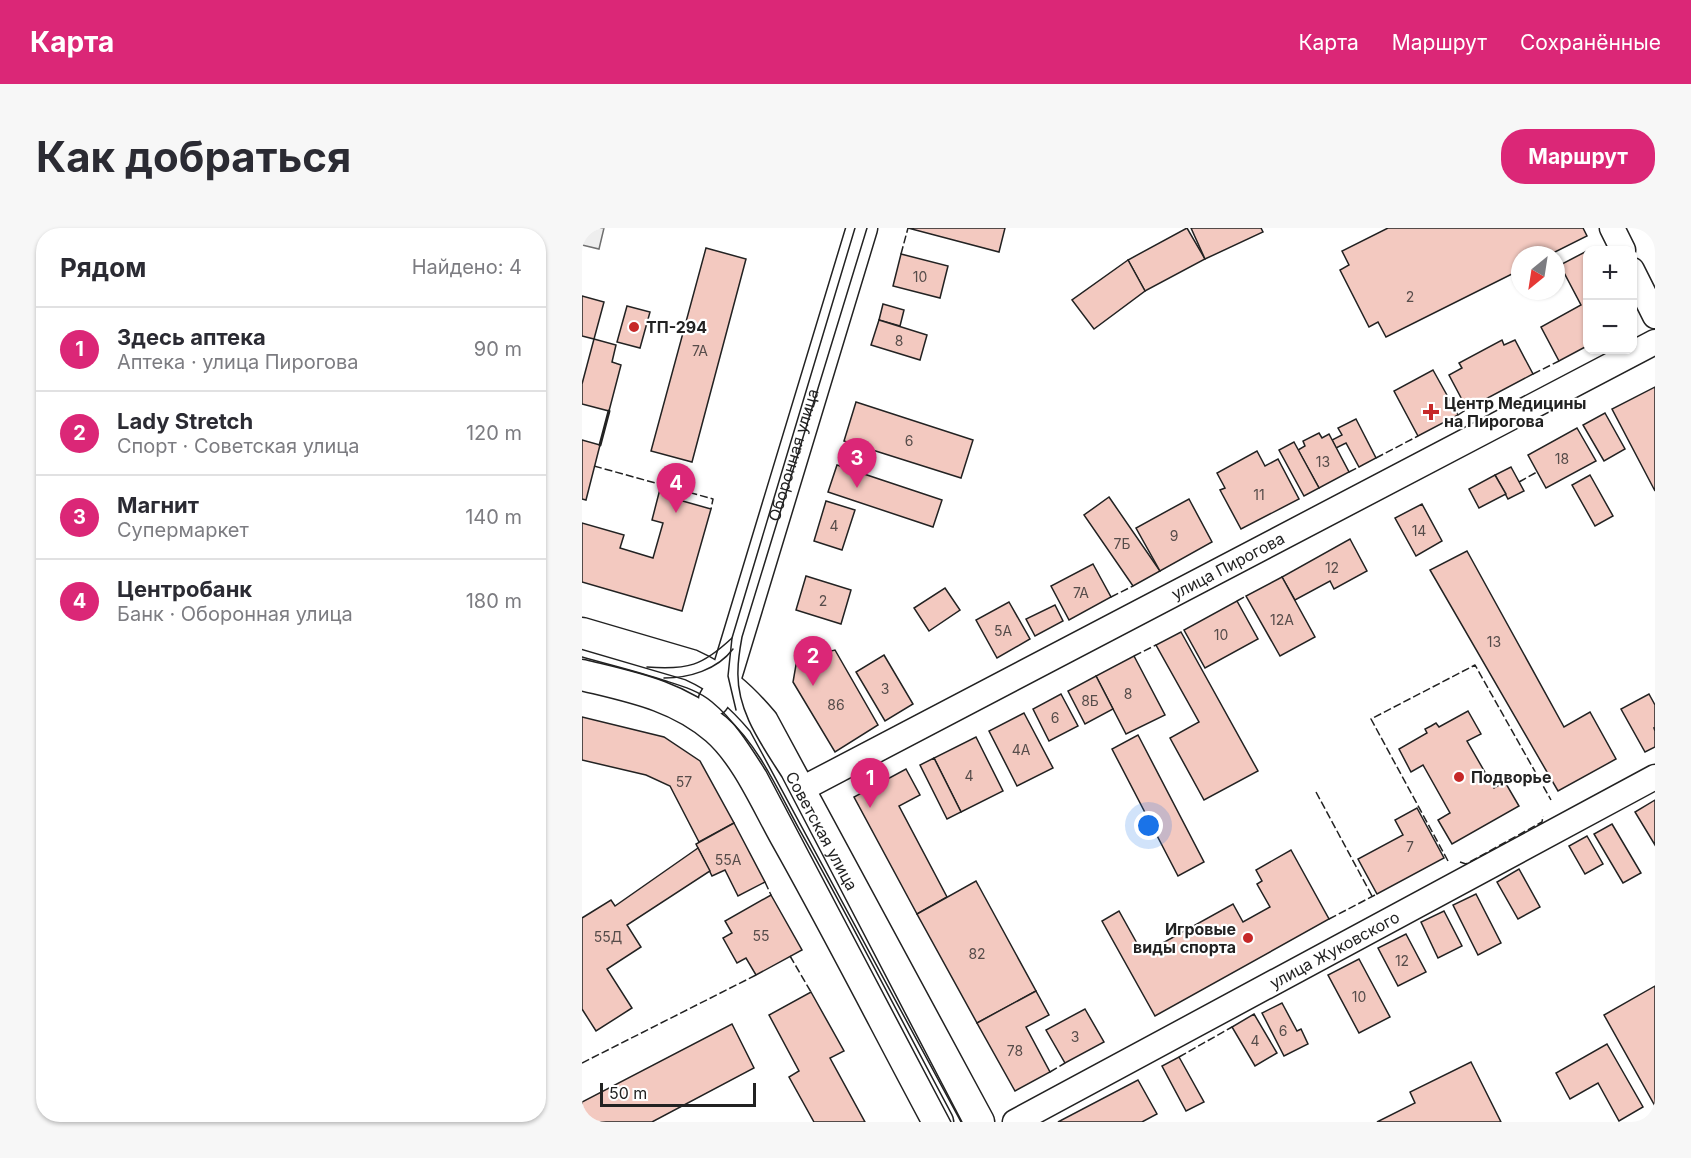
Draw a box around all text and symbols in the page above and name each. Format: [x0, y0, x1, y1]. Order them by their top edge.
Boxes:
text: Карта [30, 25, 114, 59]
text: Карта [1298, 30, 1359, 55]
text: Маршрут [1392, 30, 1487, 55]
text: Сохранённые [1520, 30, 1661, 55]
button: Маршрут [1501, 129, 1655, 184]
text: Как добраться [36, 131, 351, 182]
north arrow [1511, 246, 1565, 300]
map controls [1583, 246, 1637, 354]
button: + [1583, 246, 1637, 300]
text: Рядом [60, 252, 146, 283]
text: Найдено: 4 [412, 255, 522, 279]
house number: 10 [913, 268, 927, 285]
house number: 2 [1406, 288, 1414, 305]
button: − [1583, 300, 1637, 354]
place label: ТП-294 [646, 317, 707, 337]
marker: ТП-294 [627, 320, 641, 334]
text: Здесь аптека [117, 324, 266, 350]
house number: 8 [895, 332, 903, 349]
text: 1 [75, 337, 84, 361]
text: 90 m [474, 337, 522, 361]
house number: 7А [692, 342, 708, 359]
text: Аптека · улица Пирогова [117, 350, 359, 374]
street label: Оборонная улица [764, 386, 823, 524]
place label: Центр Медицины на Пирогова [1444, 393, 1586, 431]
marker: Центр Медицины на Пирогова [1422, 403, 1440, 421]
text: Lady Stretch [117, 408, 253, 434]
text: 2 [73, 421, 86, 445]
text: 120 m [466, 421, 522, 445]
house number: 6 [905, 432, 913, 449]
text: Спорт · Советская улица [117, 434, 360, 458]
pin: 3 [838, 438, 876, 488]
house number: 18 [1555, 450, 1569, 467]
house number: 13 [1316, 453, 1330, 470]
pin: 4 [656, 464, 695, 513]
house number: 11 [1253, 486, 1265, 503]
text: Магнит [117, 492, 199, 518]
text: 3 [73, 505, 86, 529]
text: 140 m [465, 505, 522, 529]
house number: 4 [829, 517, 839, 534]
text: Супермаркет [117, 518, 249, 542]
house number: 14 [1412, 522, 1426, 539]
house number: 9 [1170, 527, 1178, 544]
street label: улица Пирогова [1168, 528, 1288, 604]
house number: 7Б [1114, 535, 1130, 552]
house number: 12 [1325, 559, 1339, 576]
text: Центробанк [117, 576, 252, 602]
house number: 7А [1073, 584, 1089, 601]
text: 4 [73, 589, 86, 613]
text: 180 m [466, 589, 522, 613]
house number: 2 [819, 592, 827, 609]
text: Банк · Оборонная улица [117, 602, 353, 626]
house number: 12А [1270, 611, 1294, 628]
house number: 5А [994, 622, 1012, 639]
house number: 10 [1214, 626, 1228, 643]
house number: 13 [1487, 633, 1501, 650]
pin: 2 [794, 636, 832, 686]
house number: 3 [881, 680, 889, 697]
house number: 8 [1124, 685, 1132, 702]
house number: 8Б [1081, 692, 1099, 709]
house number: 86 [827, 696, 845, 713]
house number: 6 [1051, 709, 1059, 726]
house number: 4А [1012, 741, 1031, 758]
pin: 1 [850, 758, 890, 808]
house number: 4 [964, 767, 974, 784]
place label: Подворье [1471, 767, 1552, 787]
street label: Советская улица [782, 768, 862, 894]
marker: Подворье [1452, 770, 1466, 784]
house number: 57 [676, 773, 692, 790]
your location [1134, 811, 1163, 840]
house number: 7 [1406, 838, 1414, 855]
house number: 55А [715, 851, 742, 868]
street label: улица Жуковского [1266, 907, 1403, 993]
place label: Игровые виды спорта [1133, 919, 1236, 957]
house number: 55 [752, 927, 770, 944]
house number: 55Д [594, 928, 622, 945]
marker: Игровые виды спорта [1241, 931, 1255, 945]
house number: 82 [968, 945, 986, 962]
house number: 12 [1395, 952, 1409, 969]
house number: 10 [1352, 988, 1366, 1005]
house number: 6 [1279, 1022, 1287, 1039]
house number: 3 [1071, 1028, 1079, 1045]
house number: 4 [1250, 1032, 1260, 1049]
house number: 78 [1007, 1042, 1023, 1059]
scale bar [600, 1080, 756, 1108]
text: 50 m [609, 1083, 647, 1103]

